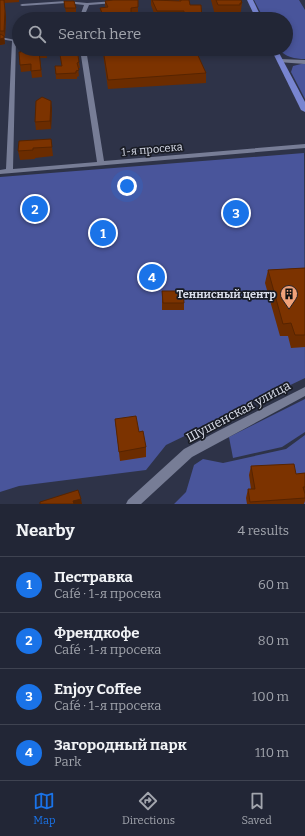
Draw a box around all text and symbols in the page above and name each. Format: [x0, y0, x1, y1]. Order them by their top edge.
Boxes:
search box [12, 12, 293, 56]
icon: search [26, 23, 48, 45]
text: Search here [58, 25, 141, 43]
street label: 1-я просека [121, 140, 183, 159]
your location [117, 176, 137, 196]
pin: 2 [22, 194, 48, 224]
pin: 3 [223, 198, 249, 228]
pin: 1 [90, 218, 116, 248]
pin: 4 [139, 262, 165, 292]
building icon: Теннисный центр [279, 284, 299, 309]
place label: Теннисный центр [176, 288, 276, 301]
street label: Шушенская улица [184, 378, 293, 445]
text: Nearby [16, 520, 75, 541]
text: 4 results [237, 523, 289, 538]
text: Пестравка [54, 568, 133, 586]
text: 1 [26, 577, 32, 592]
text: 60 m [258, 577, 289, 592]
text: Café · 1-я просека [54, 586, 161, 601]
text: Френдкофе [54, 624, 139, 642]
text: 2 [25, 633, 33, 648]
text: 80 m [258, 633, 289, 648]
text: Café · 1-я просека [54, 642, 161, 657]
text: Enjoy Coffee [54, 680, 141, 698]
text: 3 [25, 689, 33, 704]
text: 100 m [252, 689, 289, 704]
text: Café · 1-я просека [54, 698, 161, 713]
text: Загородный парк [54, 736, 187, 754]
text: 4 [25, 745, 33, 760]
text: 110 m [255, 745, 289, 760]
text: Park [54, 754, 81, 769]
tab: Map [33, 790, 55, 827]
tab: Directions [122, 790, 175, 827]
tab: Saved [241, 790, 272, 827]

